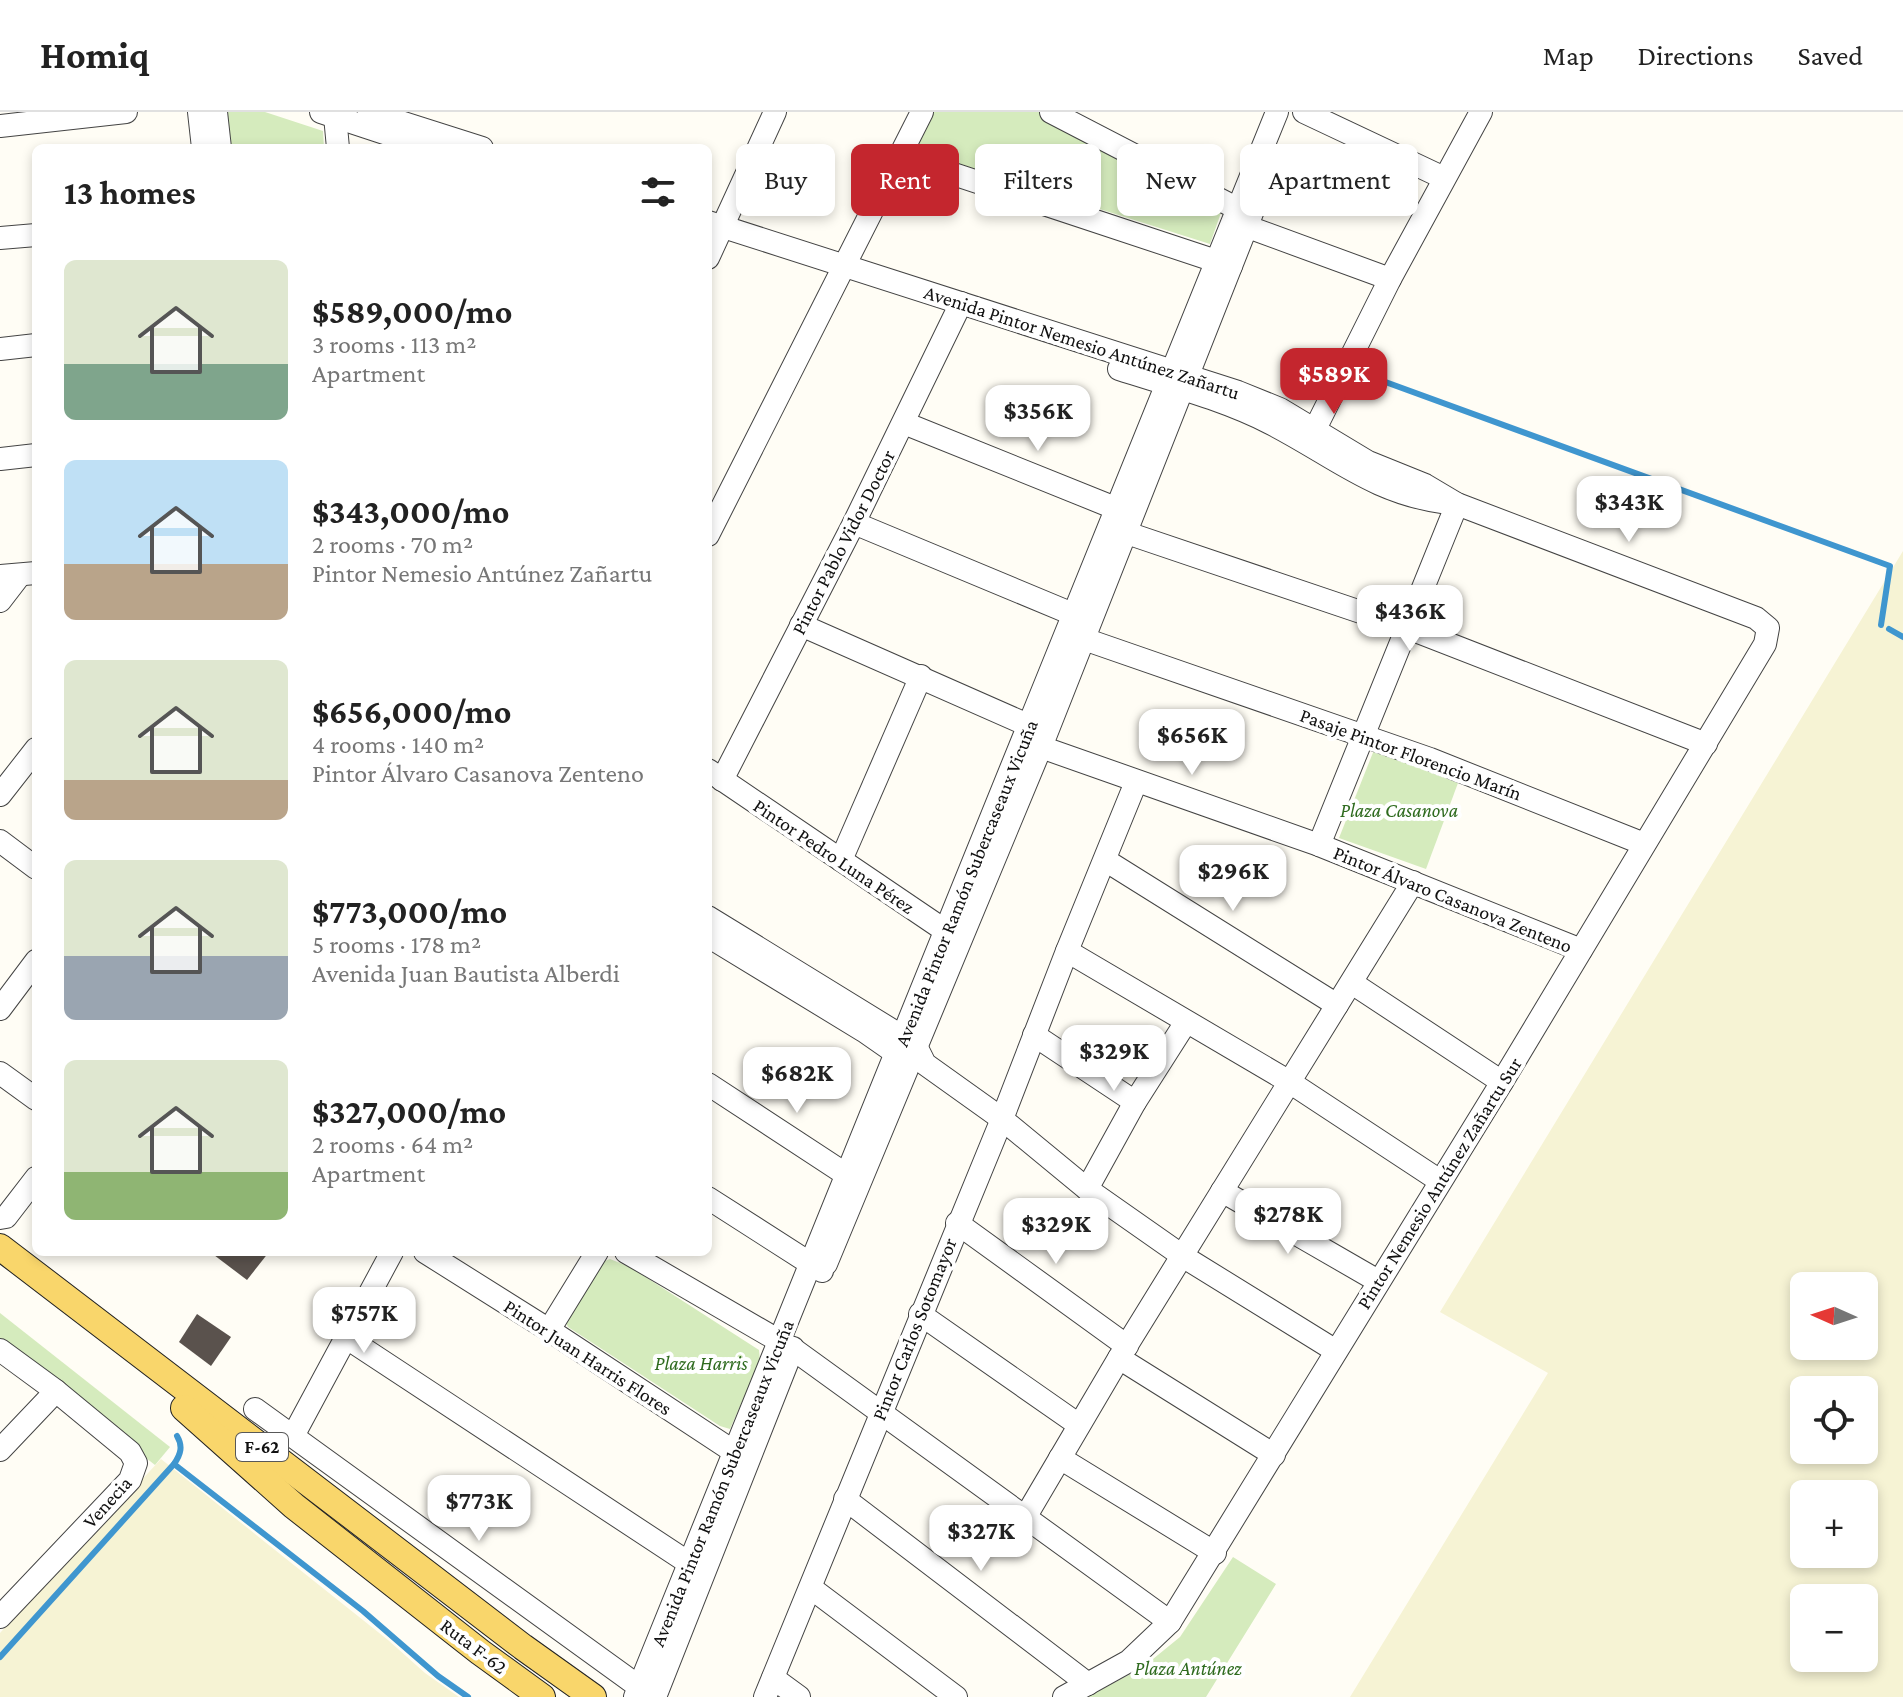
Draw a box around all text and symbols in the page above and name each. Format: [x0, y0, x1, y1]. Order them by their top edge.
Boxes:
text: Homiq [40, 34, 149, 76]
text: Map [1543, 40, 1594, 71]
text: Directions [1638, 40, 1753, 71]
text: Saved [1797, 40, 1863, 71]
chip: Buy [736, 144, 835, 216]
chip: Rent [851, 144, 959, 216]
chip: Filters [975, 144, 1101, 216]
chip: New [1117, 144, 1224, 216]
chip: Apartment [1240, 144, 1418, 216]
icon: filters [636, 170, 680, 214]
text: 13 homes [64, 174, 196, 211]
street label: Avenida Pintor Nemesio Antúnez Zañartu [922, 281, 1243, 404]
icon: home [128, 292, 224, 388]
text: $589,000/mo [312, 293, 512, 330]
text: 3 rooms · 113 m² [312, 330, 476, 359]
pin: $589K [1278, 348, 1390, 416]
text: Apartment [312, 359, 425, 388]
text: $589K [1298, 359, 1370, 388]
pin: $356K [982, 385, 1094, 453]
text: $356K [1003, 396, 1073, 425]
street label: Pintor Pablo Vidor Doctor [787, 446, 899, 638]
pin: $343K [1573, 476, 1685, 544]
text: $343K [1595, 487, 1663, 516]
icon: home [128, 492, 224, 588]
text: $343,000/mo [312, 493, 510, 530]
text: 2 rooms · 70 m² [312, 530, 473, 559]
text: Pintor Nemesio Antúnez Zañartu [312, 559, 652, 588]
pin: $436K [1354, 585, 1466, 653]
text: $436K [1375, 596, 1445, 625]
icon: home [128, 692, 224, 788]
text: $656,000/mo [312, 693, 512, 730]
street label: Pasaje Pintor Florencio Marín [1297, 704, 1525, 805]
pin: $656K [1136, 709, 1248, 777]
street label: Avenida Pintor Ramón Subercaseaux Vicuña [890, 716, 1042, 1050]
text: $656K [1157, 720, 1227, 749]
text: 4 rooms · 140 m² [312, 730, 484, 759]
text: Pintor Álvaro Casanova Zenteno [312, 759, 644, 788]
street label: Pintor Pedro Luna Pérez [749, 794, 919, 918]
park label: Plaza Casanova [1340, 799, 1458, 821]
street label: Pintor Álvaro Casanova Zenteno [1331, 841, 1576, 957]
pin: $296K [1177, 845, 1289, 913]
text: $296K [1197, 856, 1269, 885]
icon: home [128, 892, 224, 988]
text: $773,000/mo [312, 893, 507, 930]
text: 5 rooms · 178 m² [312, 930, 481, 959]
text: Avenida Juan Bautista Alberdi [312, 959, 620, 988]
pin: $329K [1058, 1025, 1170, 1093]
text: $329K [1079, 1036, 1149, 1065]
pin: $682K [741, 1047, 853, 1115]
street label: Pintor Nemesio Antúnez Zañartu Sur [1352, 1053, 1526, 1313]
text: $682K [761, 1058, 833, 1087]
icon: home [128, 1092, 224, 1188]
text: $327,000/mo [312, 1093, 506, 1130]
text: 2 rooms · 64 m² [312, 1130, 473, 1159]
text: Apartment [312, 1159, 425, 1188]
pin: $278K [1232, 1188, 1344, 1256]
pin: $329K [1000, 1198, 1112, 1266]
text: $278K [1253, 1199, 1323, 1228]
text: $329K [1021, 1209, 1091, 1238]
street label: Pintor Carlos Sotomayor [867, 1234, 962, 1424]
north arrow [1790, 1272, 1878, 1360]
map controls [1790, 1272, 1878, 1672]
pin: $757K [308, 1287, 420, 1355]
street label: Pintor Juan Harris Flores [499, 1295, 676, 1420]
text: $757K [331, 1298, 397, 1327]
street label: Avenida Pintor Ramón Subercaseaux Vicuña [646, 1316, 798, 1650]
park label: Plaza Harris [654, 1352, 748, 1374]
button: locate [1790, 1376, 1878, 1464]
road number: F-62 [236, 1433, 288, 1461]
street label: Venecia [78, 1472, 136, 1532]
pin: $773K [423, 1475, 535, 1543]
button: + [1790, 1480, 1878, 1568]
text: $773K [446, 1486, 513, 1515]
pin: $327K [925, 1505, 1037, 1573]
text: $327K [947, 1516, 1015, 1545]
button: − [1790, 1584, 1878, 1672]
street label: Ruta F-62 [436, 1614, 512, 1678]
park label: Plaza Antúnez [1134, 1657, 1242, 1679]

